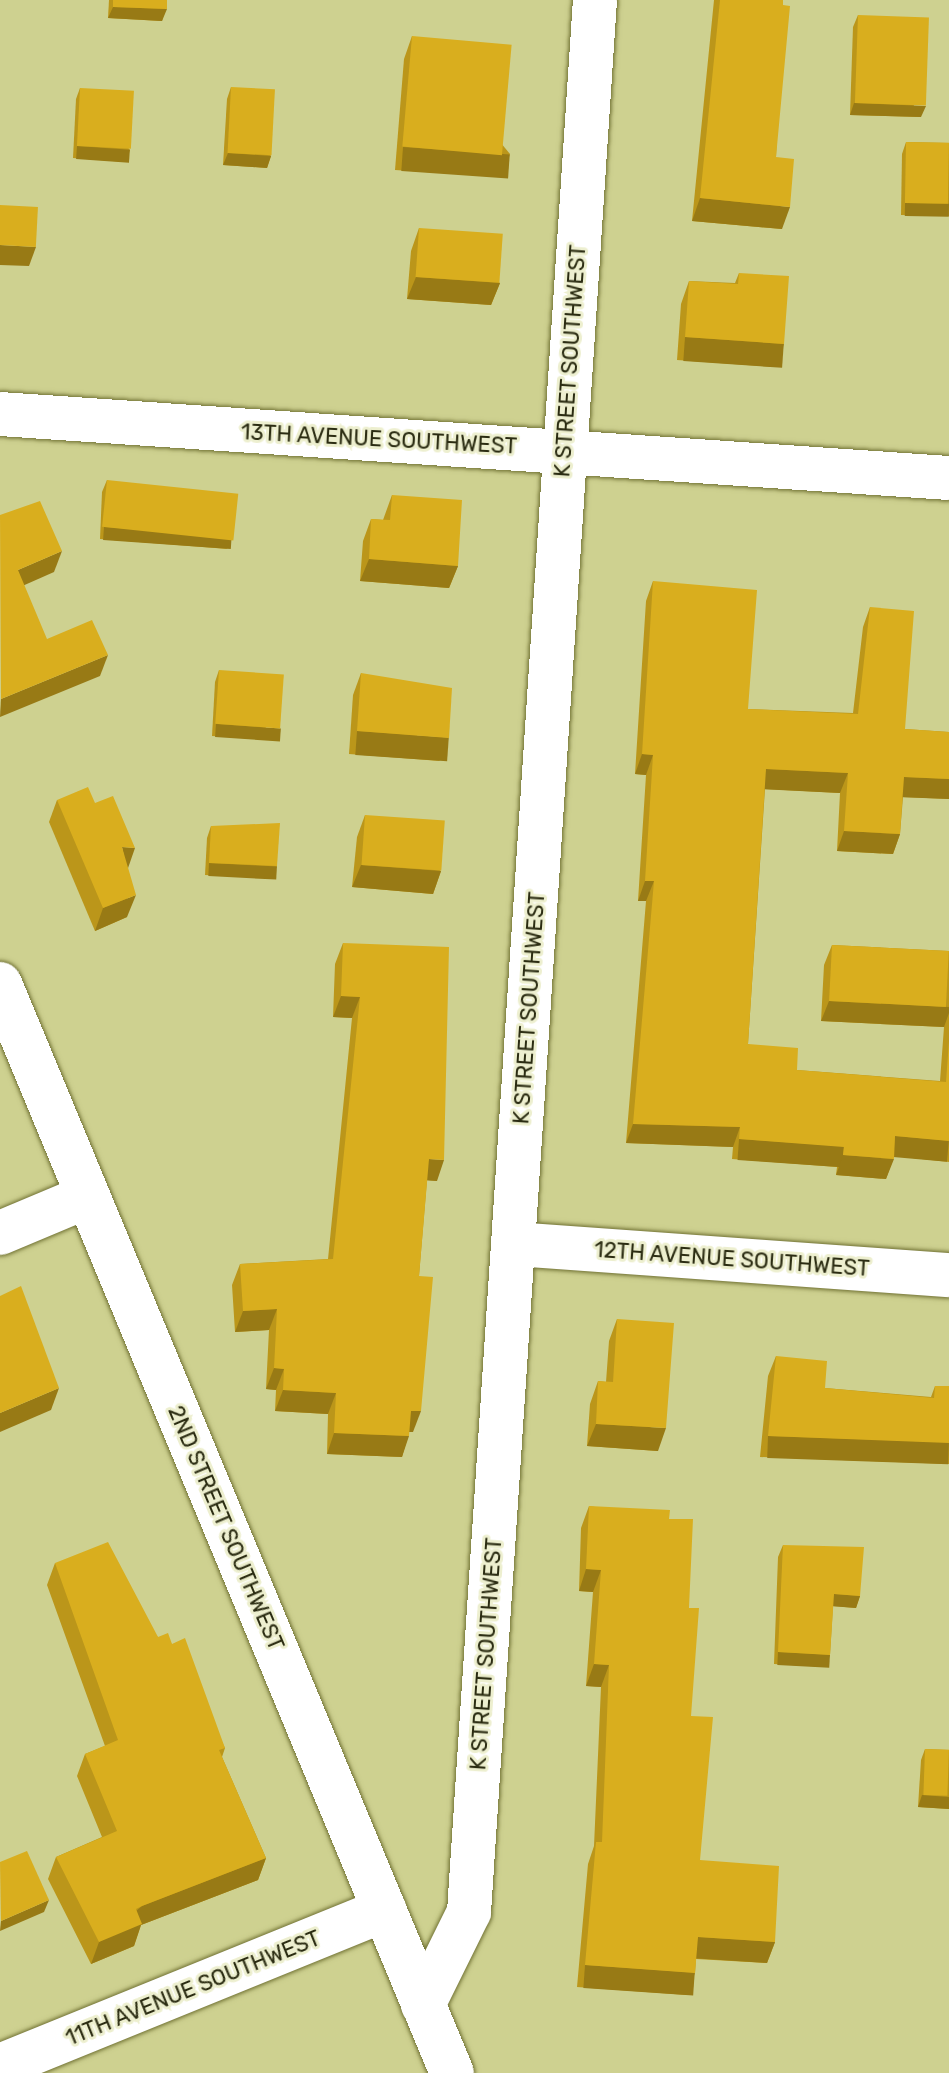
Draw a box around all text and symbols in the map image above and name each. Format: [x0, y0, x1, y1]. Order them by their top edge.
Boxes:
street label: K STREET SOUTHWEST [549, 244, 591, 478]
street label: 13TH AVENUE SOUTHWEST [240, 419, 518, 459]
street label: K STREET SOUTHWEST [508, 891, 550, 1125]
street label: 12TH AVENUE SOUTHWEST [593, 1236, 871, 1282]
street label: 2ND STREET SOUTHWEST [162, 1401, 290, 1655]
street label: K STREET SOUTHWEST [465, 1537, 507, 1771]
street label: 11TH AVENUE SOUTHWEST [61, 1925, 325, 2051]

